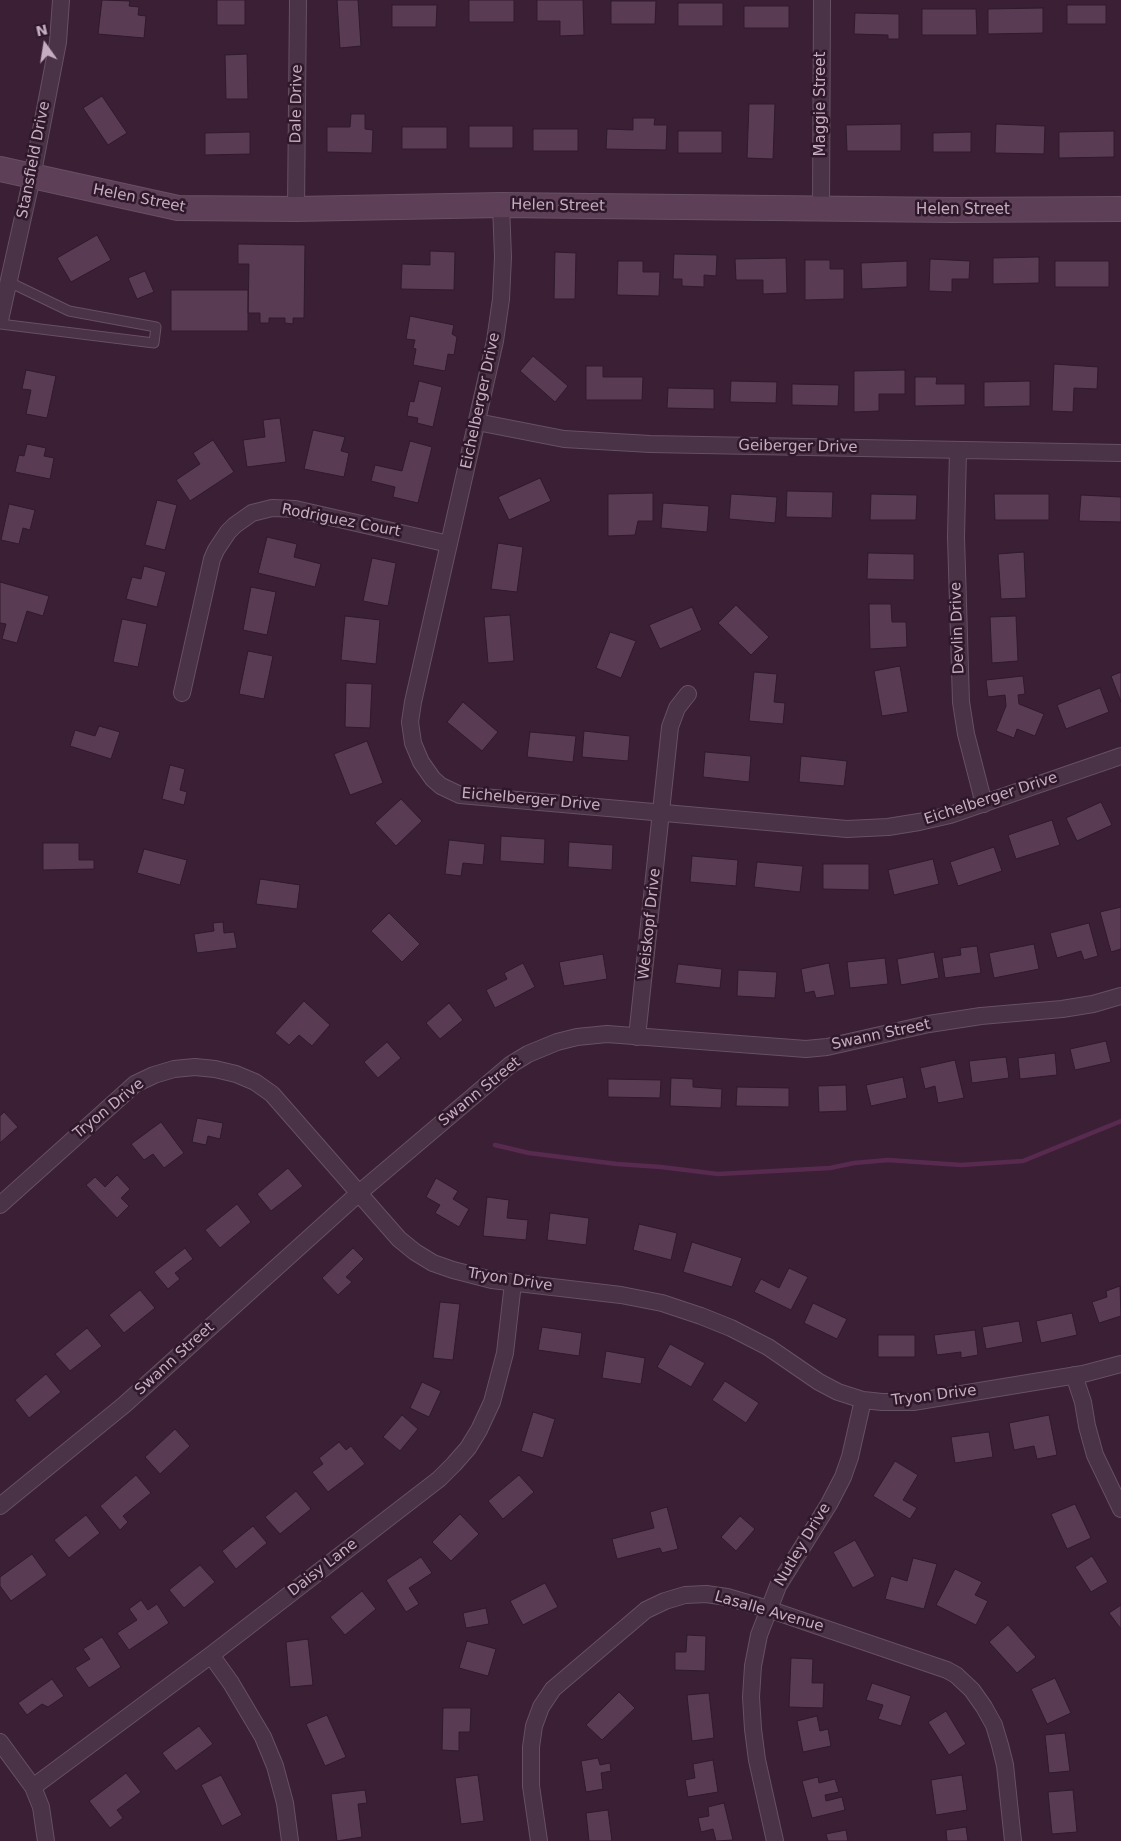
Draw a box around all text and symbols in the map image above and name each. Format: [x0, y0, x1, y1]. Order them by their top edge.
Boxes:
north arrow [20, 20, 70, 70]
text: N [34, 21, 49, 39]
street label: Maggie Street [812, 52, 830, 156]
street label: Dale Drive [287, 64, 307, 144]
street label: Stansfield Drive [14, 100, 54, 220]
street label: Helen Street [91, 181, 187, 217]
street label: Helen Street [511, 196, 605, 216]
street label: Helen Street [916, 201, 1010, 219]
street label: Eichelberger Drive [458, 331, 504, 471]
street label: Geiberger Drive [738, 437, 858, 457]
street label: Rodriguez Court [280, 501, 402, 541]
street label: Devlin Drive [947, 582, 969, 674]
street label: Eichelberger Drive [922, 769, 1060, 829]
street label: Eichelberger Drive [461, 785, 601, 815]
street label: Weiskopf Drive [635, 867, 665, 981]
street label: Swann Street [830, 1016, 932, 1054]
street label: Swann Street [435, 1053, 525, 1131]
street label: Tryon Drive [70, 1075, 148, 1143]
street label: Tryon Drive [466, 1264, 554, 1296]
street label: Swann Street [132, 1319, 218, 1399]
street label: Tryon Drive [890, 1382, 978, 1410]
street label: Nutley Drive [771, 1500, 835, 1590]
street label: Daisy Lane [285, 1535, 361, 1601]
street label: Lasalle Avenue [712, 1588, 826, 1636]

